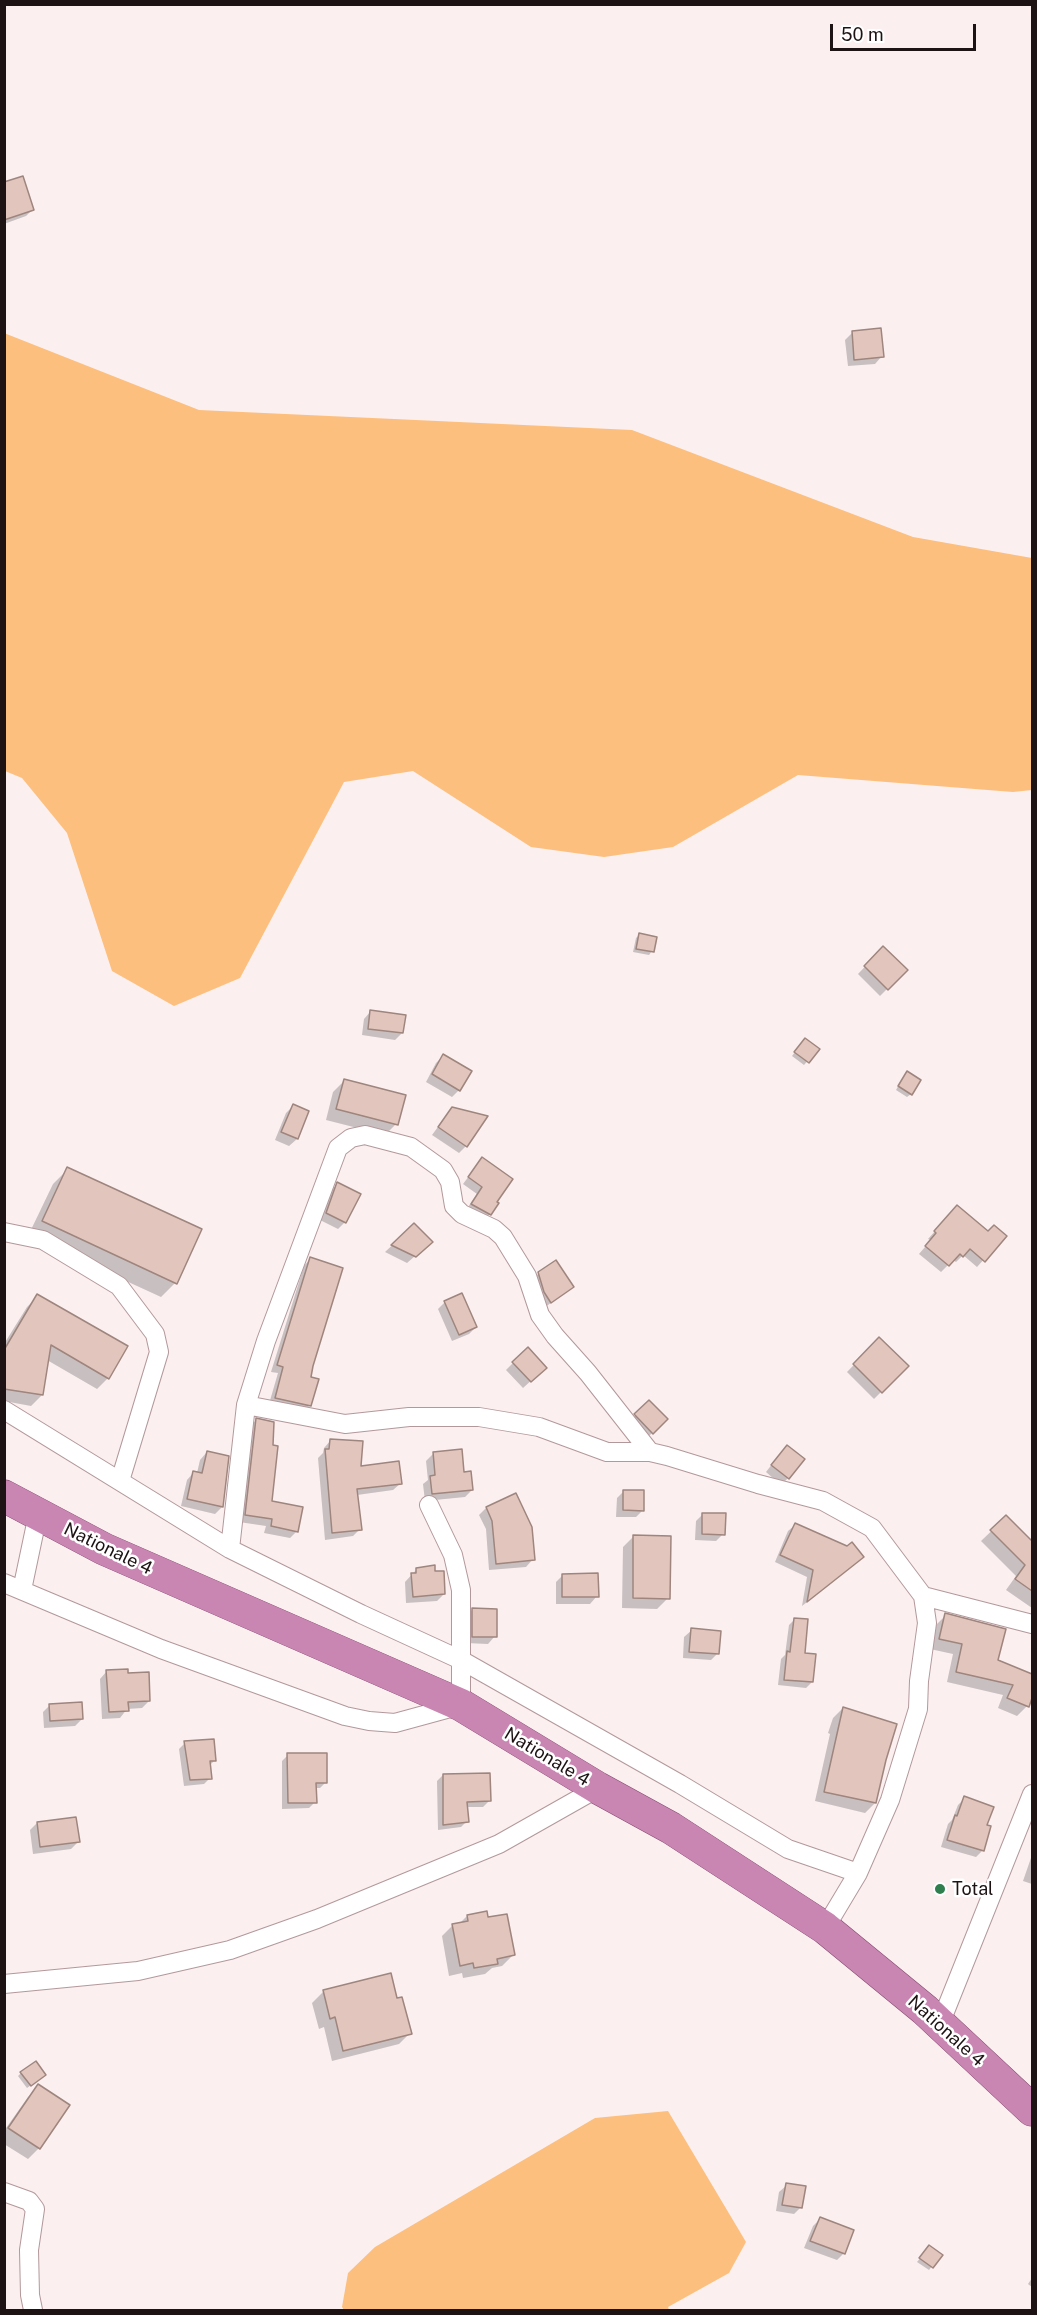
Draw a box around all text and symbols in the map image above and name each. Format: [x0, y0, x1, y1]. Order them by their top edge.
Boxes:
scale bar [833, 12, 978, 50]
text: 50 m [841, 24, 884, 45]
street label: Nationale 4 [60, 1518, 156, 1580]
street label: Nationale 4 [500, 1723, 594, 1791]
place label: Total [952, 1878, 994, 1900]
marker: Total [933, 1882, 947, 1896]
street label: Nationale 4 [903, 1991, 989, 2071]

